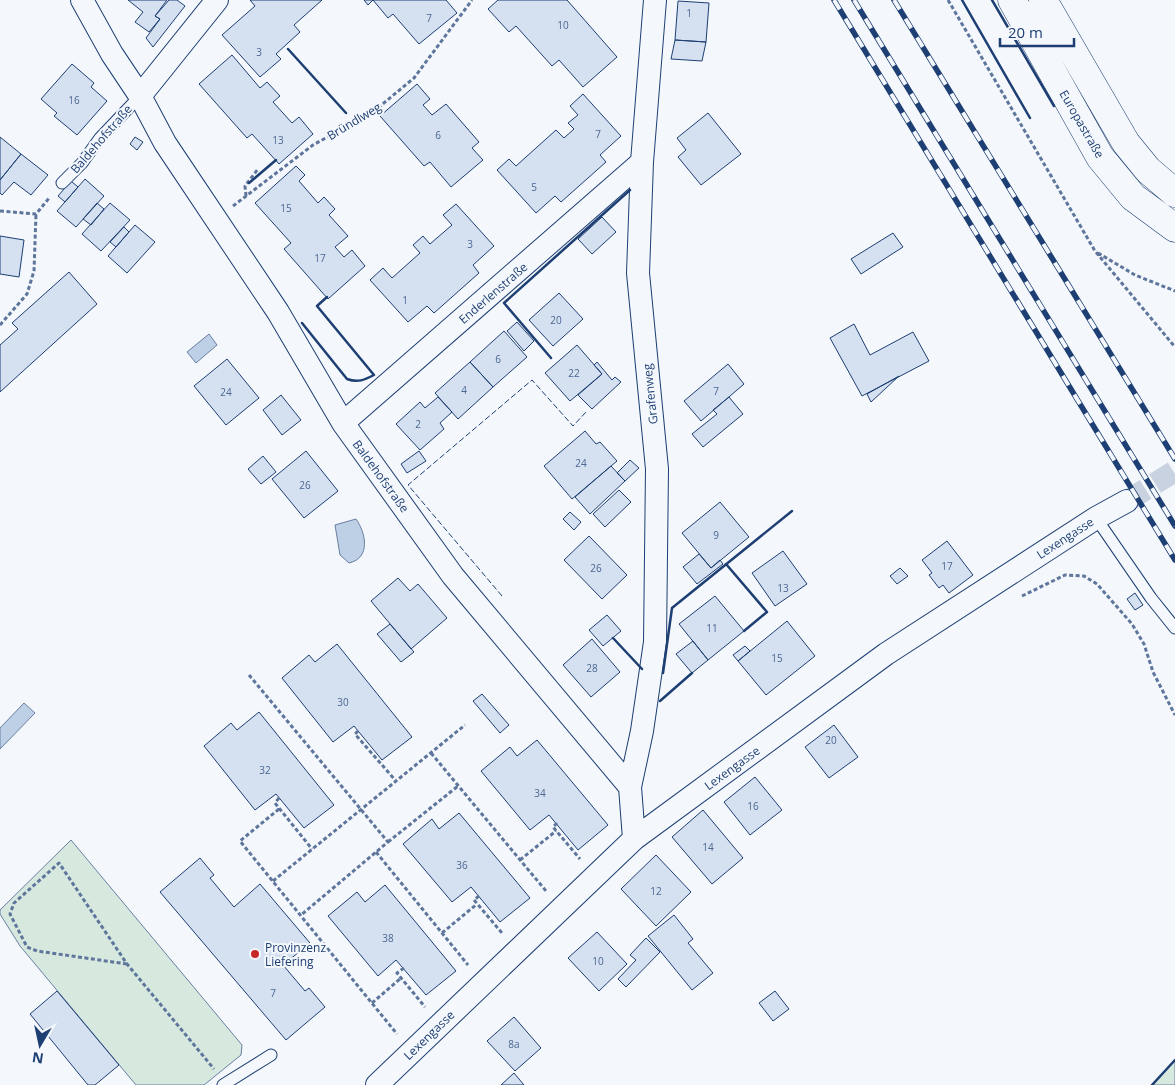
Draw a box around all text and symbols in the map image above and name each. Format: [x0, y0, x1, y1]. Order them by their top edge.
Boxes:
house number: 1 [686, 6, 692, 20]
house number: 7 [426, 11, 432, 25]
scale bar [1000, 15, 1074, 47]
house number: 10 [557, 18, 569, 32]
text: 20 m [1008, 22, 1043, 42]
house number: 3 [256, 45, 262, 59]
street label: Europastraße [1056, 87, 1108, 161]
house number: 16 [68, 93, 80, 107]
street label: Bründlweg [324, 98, 385, 144]
street label: Baldehofstraße [66, 101, 136, 177]
house number: 7 [595, 127, 601, 141]
house number: 6 [435, 128, 441, 142]
house number: 13 [272, 133, 284, 147]
house number: 5 [531, 180, 537, 194]
house number: 15 [280, 201, 292, 215]
house number: 3 [467, 237, 473, 251]
house number: 17 [314, 251, 326, 265]
street label: Enderlenstraße [455, 258, 531, 328]
house number: 1 [402, 293, 408, 307]
house number: 20 [550, 313, 562, 327]
house number: 6 [495, 352, 501, 366]
street label: Grafenweg [638, 362, 662, 425]
house number: 22 [568, 366, 580, 380]
house number: 4 [461, 383, 467, 397]
house number: 7 [713, 384, 719, 398]
house number: 24 [220, 385, 232, 399]
house number: 2 [415, 417, 421, 431]
street label: Baldehofstraße [349, 436, 413, 516]
house number: 24 [575, 456, 587, 470]
house number: 26 [299, 478, 311, 492]
street label: Lexengasse [1033, 513, 1097, 563]
house number: 9 [713, 528, 719, 542]
house number: 17 [941, 559, 953, 573]
house number: 26 [590, 561, 602, 575]
house number: 13 [777, 581, 789, 595]
house number: 11 [706, 621, 718, 635]
house number: 15 [771, 651, 783, 665]
house number: 28 [586, 661, 598, 675]
house number: 30 [337, 695, 349, 709]
house number: 20 [825, 733, 837, 747]
street label: Lexengasse [701, 742, 763, 794]
house number: 32 [259, 763, 271, 777]
house number: 34 [534, 786, 546, 800]
house number: 16 [747, 799, 759, 813]
house number: 14 [702, 840, 714, 854]
house number: 36 [456, 858, 468, 872]
house number: 12 [650, 884, 662, 898]
house number: 38 [382, 931, 394, 945]
place label: Provinzenz Liefering [265, 939, 326, 970]
marker: Provinzenz Liefering [249, 948, 261, 960]
house number: 10 [592, 954, 604, 968]
house number: 7 [270, 986, 276, 1000]
street label: Lexengasse [400, 1006, 458, 1064]
north arrow [15, 1020, 65, 1070]
house number: 8a [508, 1037, 520, 1051]
text: N [31, 1048, 45, 1069]

